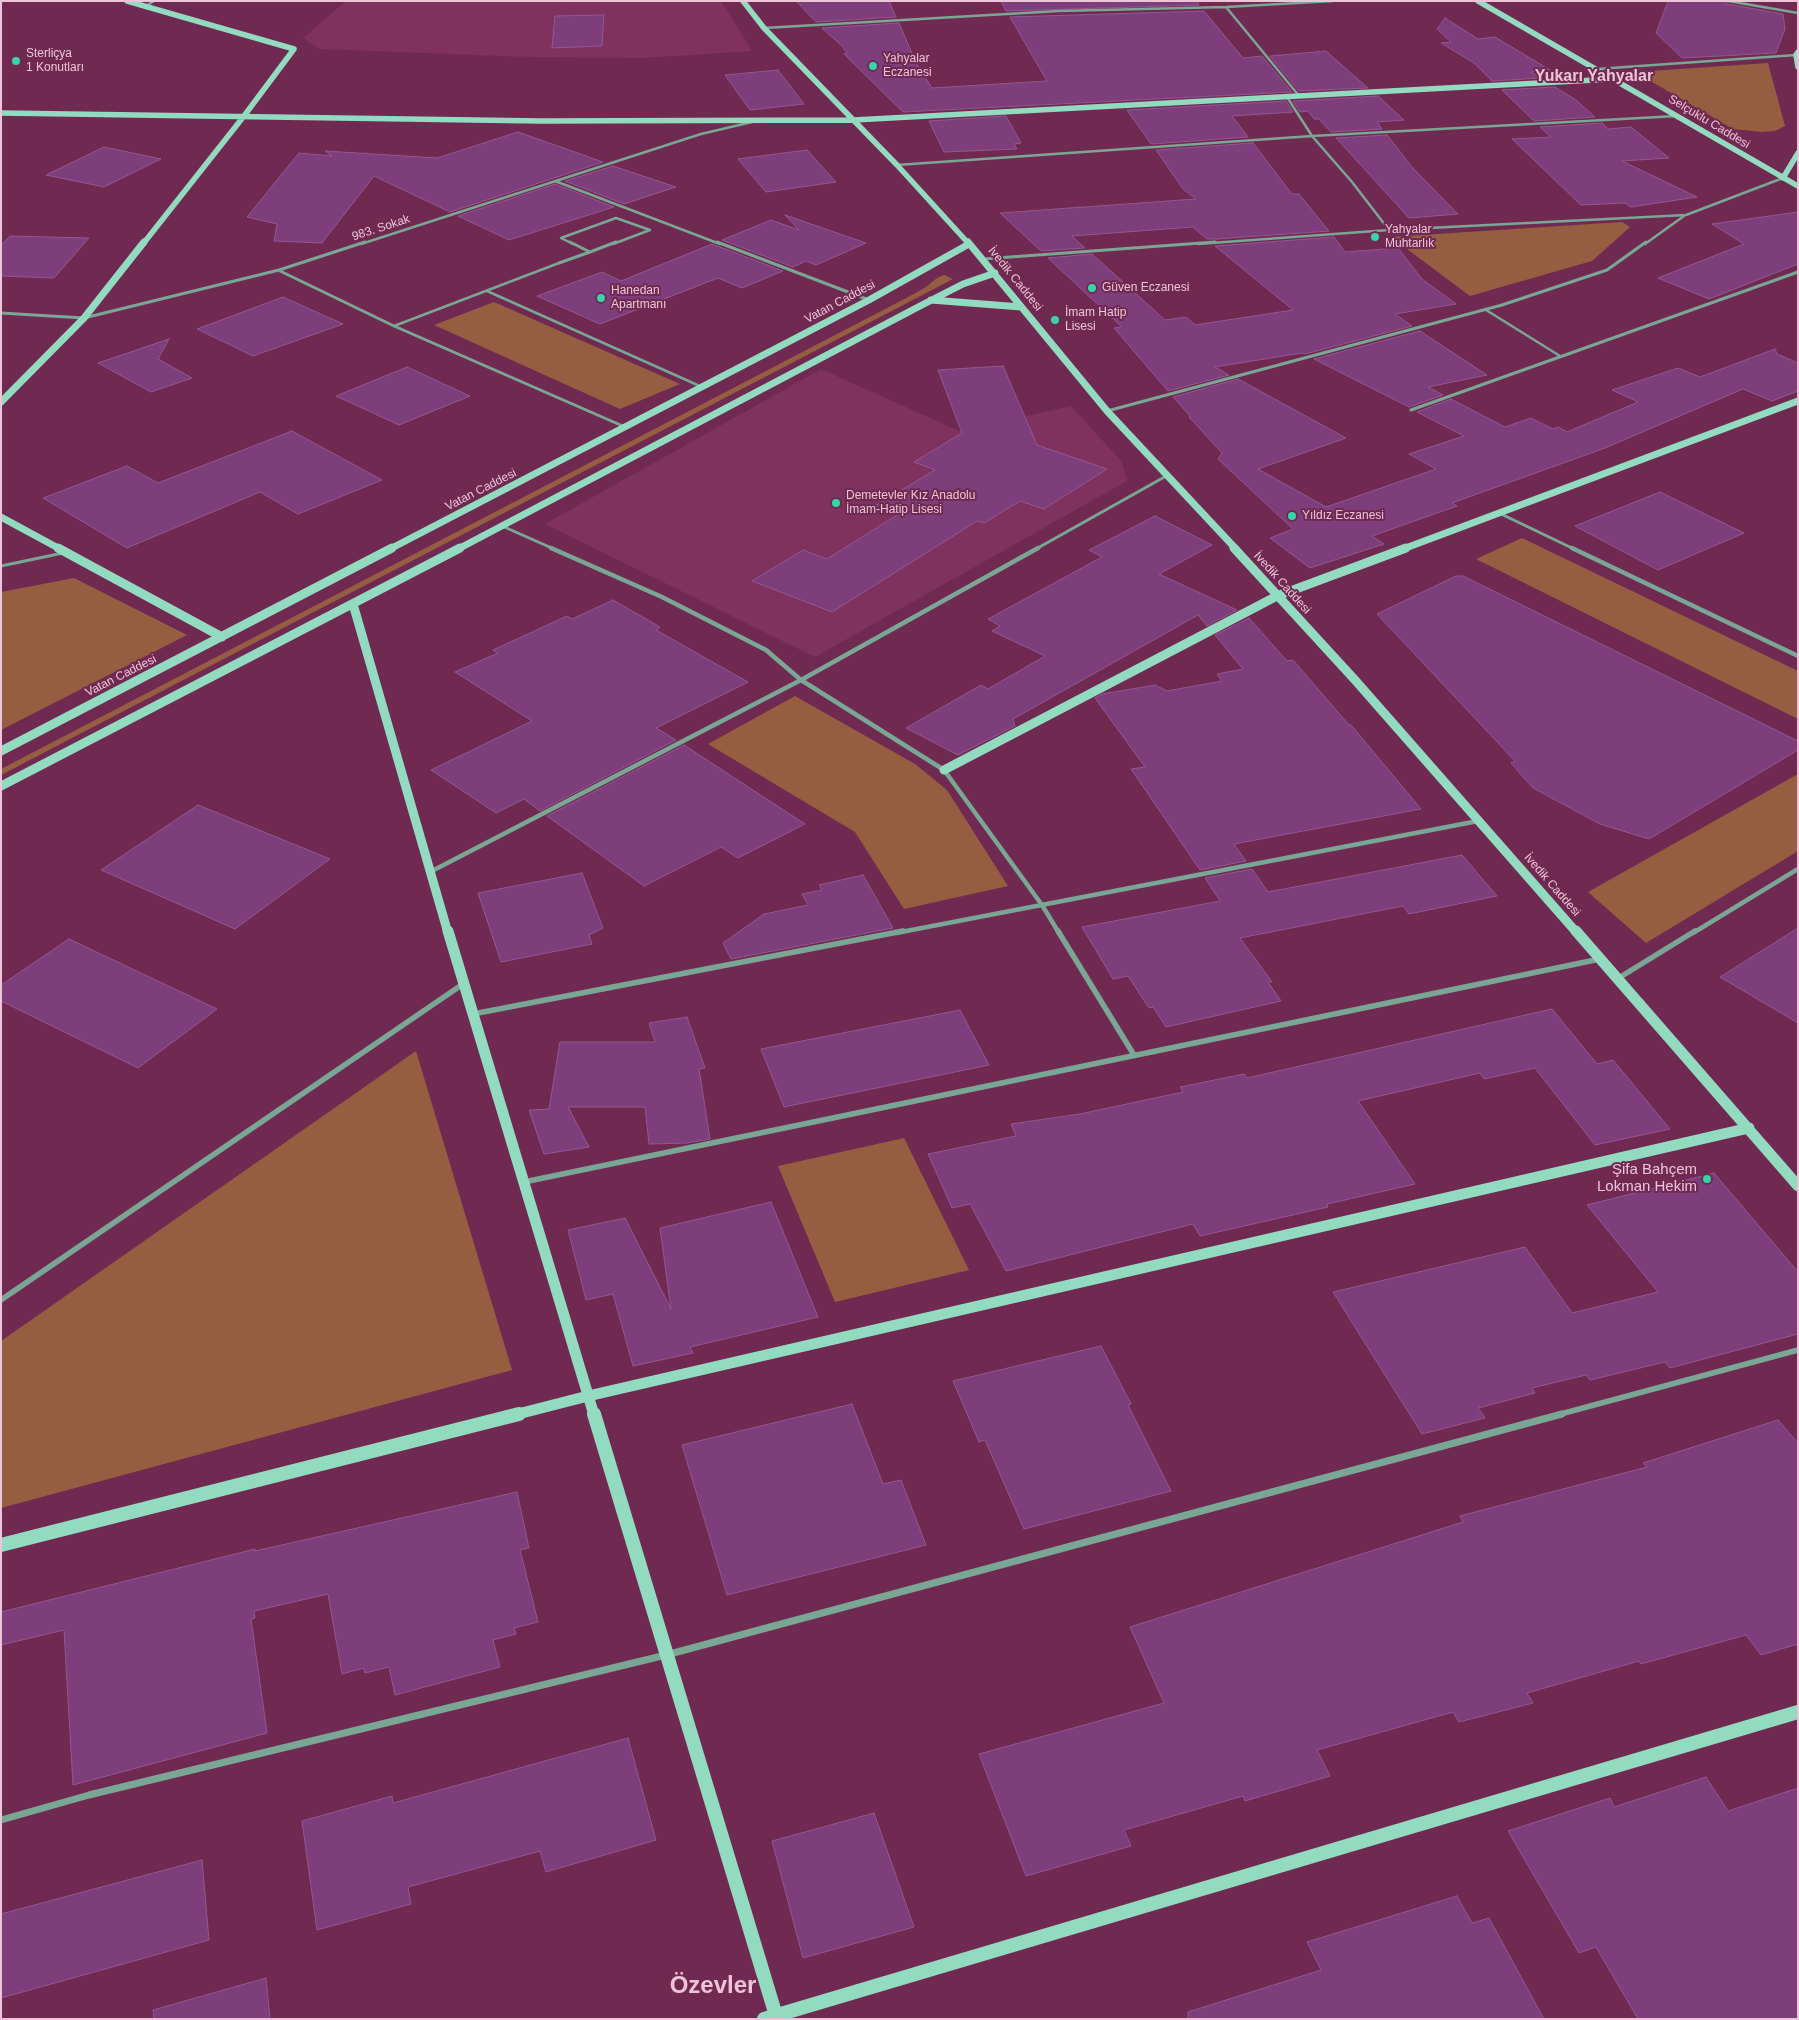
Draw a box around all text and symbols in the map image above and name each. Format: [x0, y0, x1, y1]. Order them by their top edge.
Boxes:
place label: Sterliçya 1 Konutları [26, 47, 84, 75]
place label: Yahyalar Eczanesi [883, 52, 932, 80]
marker: Sterliçya 1 Konutları [10, 55, 22, 67]
marker: Yahyalar Eczanesi [867, 60, 879, 72]
district label: Yukarı Yahyalar [1535, 67, 1653, 87]
street label: Selçuklu Caddesi [1666, 92, 1752, 152]
street label: 983. Sokak [350, 212, 412, 244]
place label: Yahyalar Muhtarlık [1385, 223, 1434, 251]
marker: Yahyalar Muhtarlık [1369, 231, 1381, 243]
street label: İvedik Caddesi [985, 244, 1045, 314]
street label: Vatan Caddesi [802, 277, 878, 327]
place label: Güven Eczanesi [1102, 281, 1189, 295]
marker: Güven Eczanesi [1086, 282, 1098, 294]
place label: Hanedan Apartmanı [611, 284, 666, 312]
marker: Hanedan Apartmanı [595, 292, 607, 304]
place label: İmam Hatip Lisesi [1065, 306, 1126, 334]
marker: İmam Hatip Lisesi [1049, 314, 1061, 326]
street label: Vatan Caddesi [443, 466, 519, 514]
place label: Demetevler Kız Anadolu İmam-Hatip Lisesi [846, 489, 975, 517]
marker: Demetevler Kız Anadolu İmam-Hatip Lisesi [830, 497, 842, 509]
place label: Yıldız Eczanesi [1302, 509, 1384, 523]
marker: Yıldız Eczanesi [1286, 510, 1298, 522]
street label: İvedik Caddesi [1250, 549, 1314, 617]
street label: Vatan Caddesi [83, 652, 159, 700]
street label: İvedik Caddesi [1521, 851, 1583, 919]
place label: Şifa Bahçem Lokman Hekim [1597, 1161, 1697, 1196]
marker: Şifa Bahçem Lokman Hekim [1701, 1173, 1713, 1185]
district label: Özevler [670, 1972, 756, 2000]

